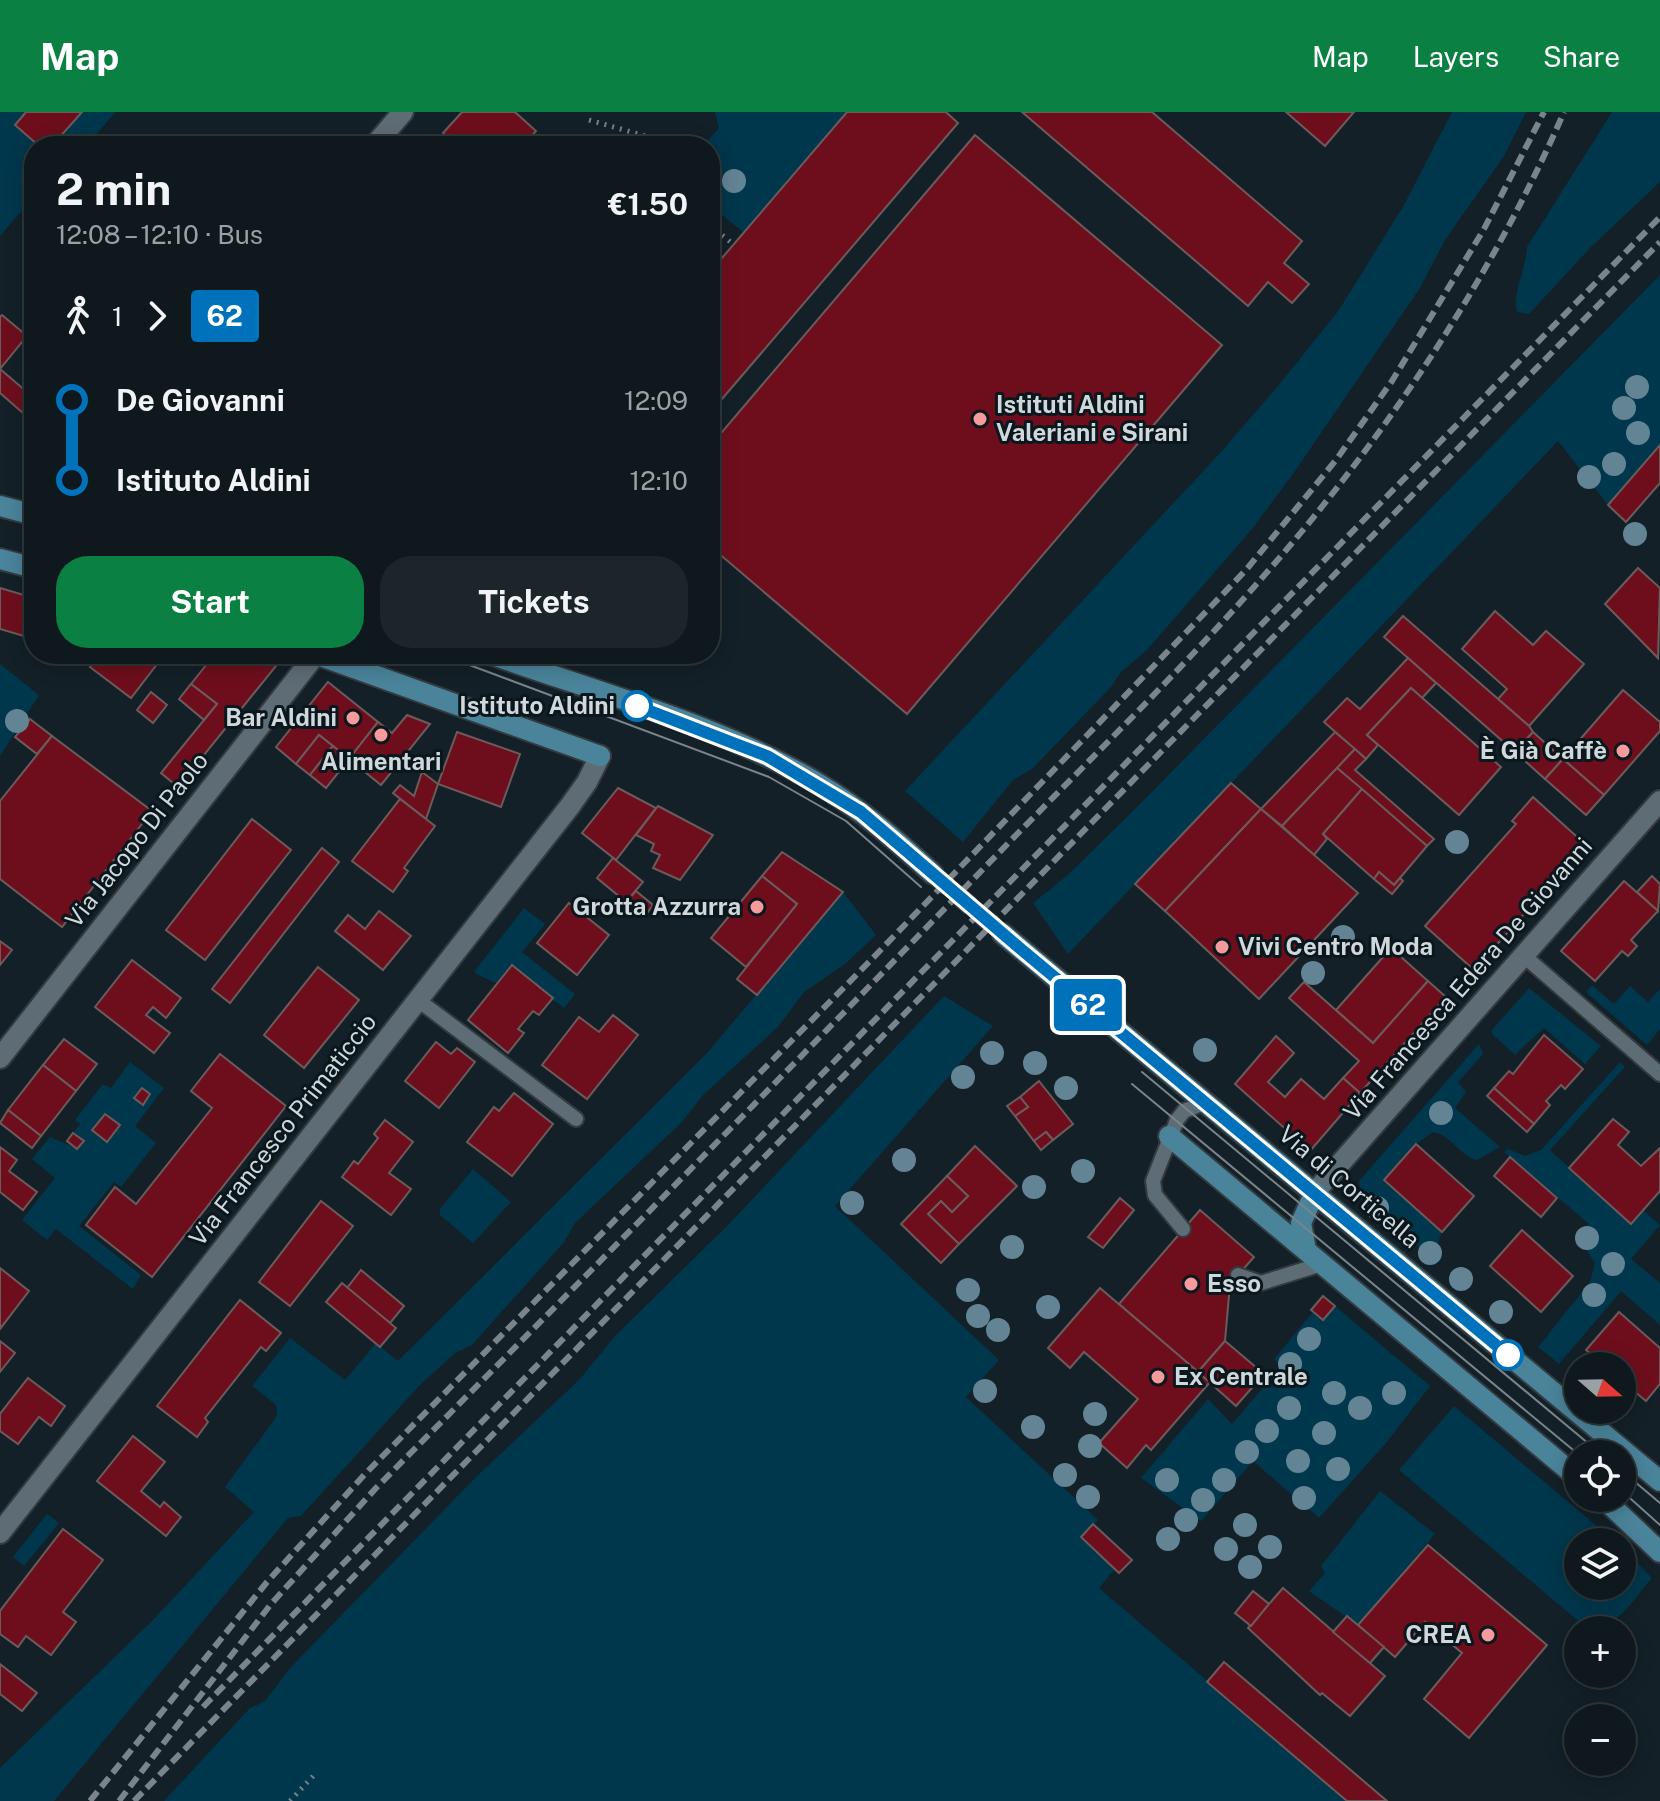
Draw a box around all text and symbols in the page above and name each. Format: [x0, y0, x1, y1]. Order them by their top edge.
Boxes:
text: Map [40, 34, 119, 79]
text: Map [1312, 40, 1369, 73]
text: Layers [1413, 40, 1499, 73]
text: Share [1543, 40, 1620, 73]
text: 2 min [56, 163, 171, 215]
text: €1.50 [608, 186, 688, 222]
text: 12:08 – 12:10 · Bus [56, 219, 263, 250]
icon: walk [56, 294, 100, 338]
icon: forward [135, 294, 179, 338]
text: 62 [207, 299, 243, 332]
text: 1 [112, 301, 123, 332]
text: De Giovanni [116, 382, 285, 418]
text: 12:09 [624, 385, 688, 416]
place label: Istituti Aldini Valeriani e Sirani [996, 390, 1188, 446]
marker: Istituti Aldini Valeriani e Sirani [971, 410, 989, 428]
text: Istituto Aldini [116, 462, 311, 498]
text: 12:10 [630, 465, 688, 496]
button: Start [56, 556, 364, 648]
button: Tickets [380, 556, 688, 648]
place label: Istituto Aldini [459, 691, 615, 719]
marker: Istituto Aldini [622, 691, 652, 721]
place label: Bar Aldini [225, 703, 337, 731]
marker: Bar Aldini [344, 709, 362, 727]
marker: Alimentari [372, 726, 390, 744]
place label: È Già Caffè [1480, 736, 1607, 764]
marker: È Già Caffè [1614, 742, 1632, 760]
street label: Via Jacopo Di Paolo [59, 746, 213, 932]
place label: Alimentari [321, 747, 441, 775]
street label: Via Francesca Edera De Giovanni [1337, 832, 1597, 1125]
place label: Grotta Azzurra [572, 892, 741, 920]
marker: Grotta Azzurra [748, 898, 766, 916]
place label: Vivi Centro Moda [1238, 932, 1433, 960]
marker: Vivi Centro Moda [1213, 938, 1231, 956]
line badge: 62 [1052, 979, 1124, 1031]
text: 62 [1070, 988, 1106, 1021]
street label: Via Francesco Primaticcio [183, 1008, 382, 1251]
street label: Via di Corticella [1273, 1119, 1426, 1253]
place label: Esso [1207, 1269, 1261, 1297]
marker: Esso [1182, 1275, 1200, 1293]
unlabelled marker [1493, 1340, 1523, 1370]
north arrow [1564, 1352, 1636, 1424]
map controls [1564, 1352, 1636, 1776]
place label: Ex Centrale [1174, 1362, 1308, 1390]
marker: Ex Centrale [1149, 1368, 1167, 1386]
button: locate [1564, 1440, 1636, 1512]
button: layers [1564, 1528, 1636, 1600]
button: + [1564, 1616, 1636, 1688]
place label: CREA [1405, 1620, 1472, 1648]
marker: CREA [1479, 1626, 1497, 1644]
button: − [1564, 1704, 1636, 1776]

